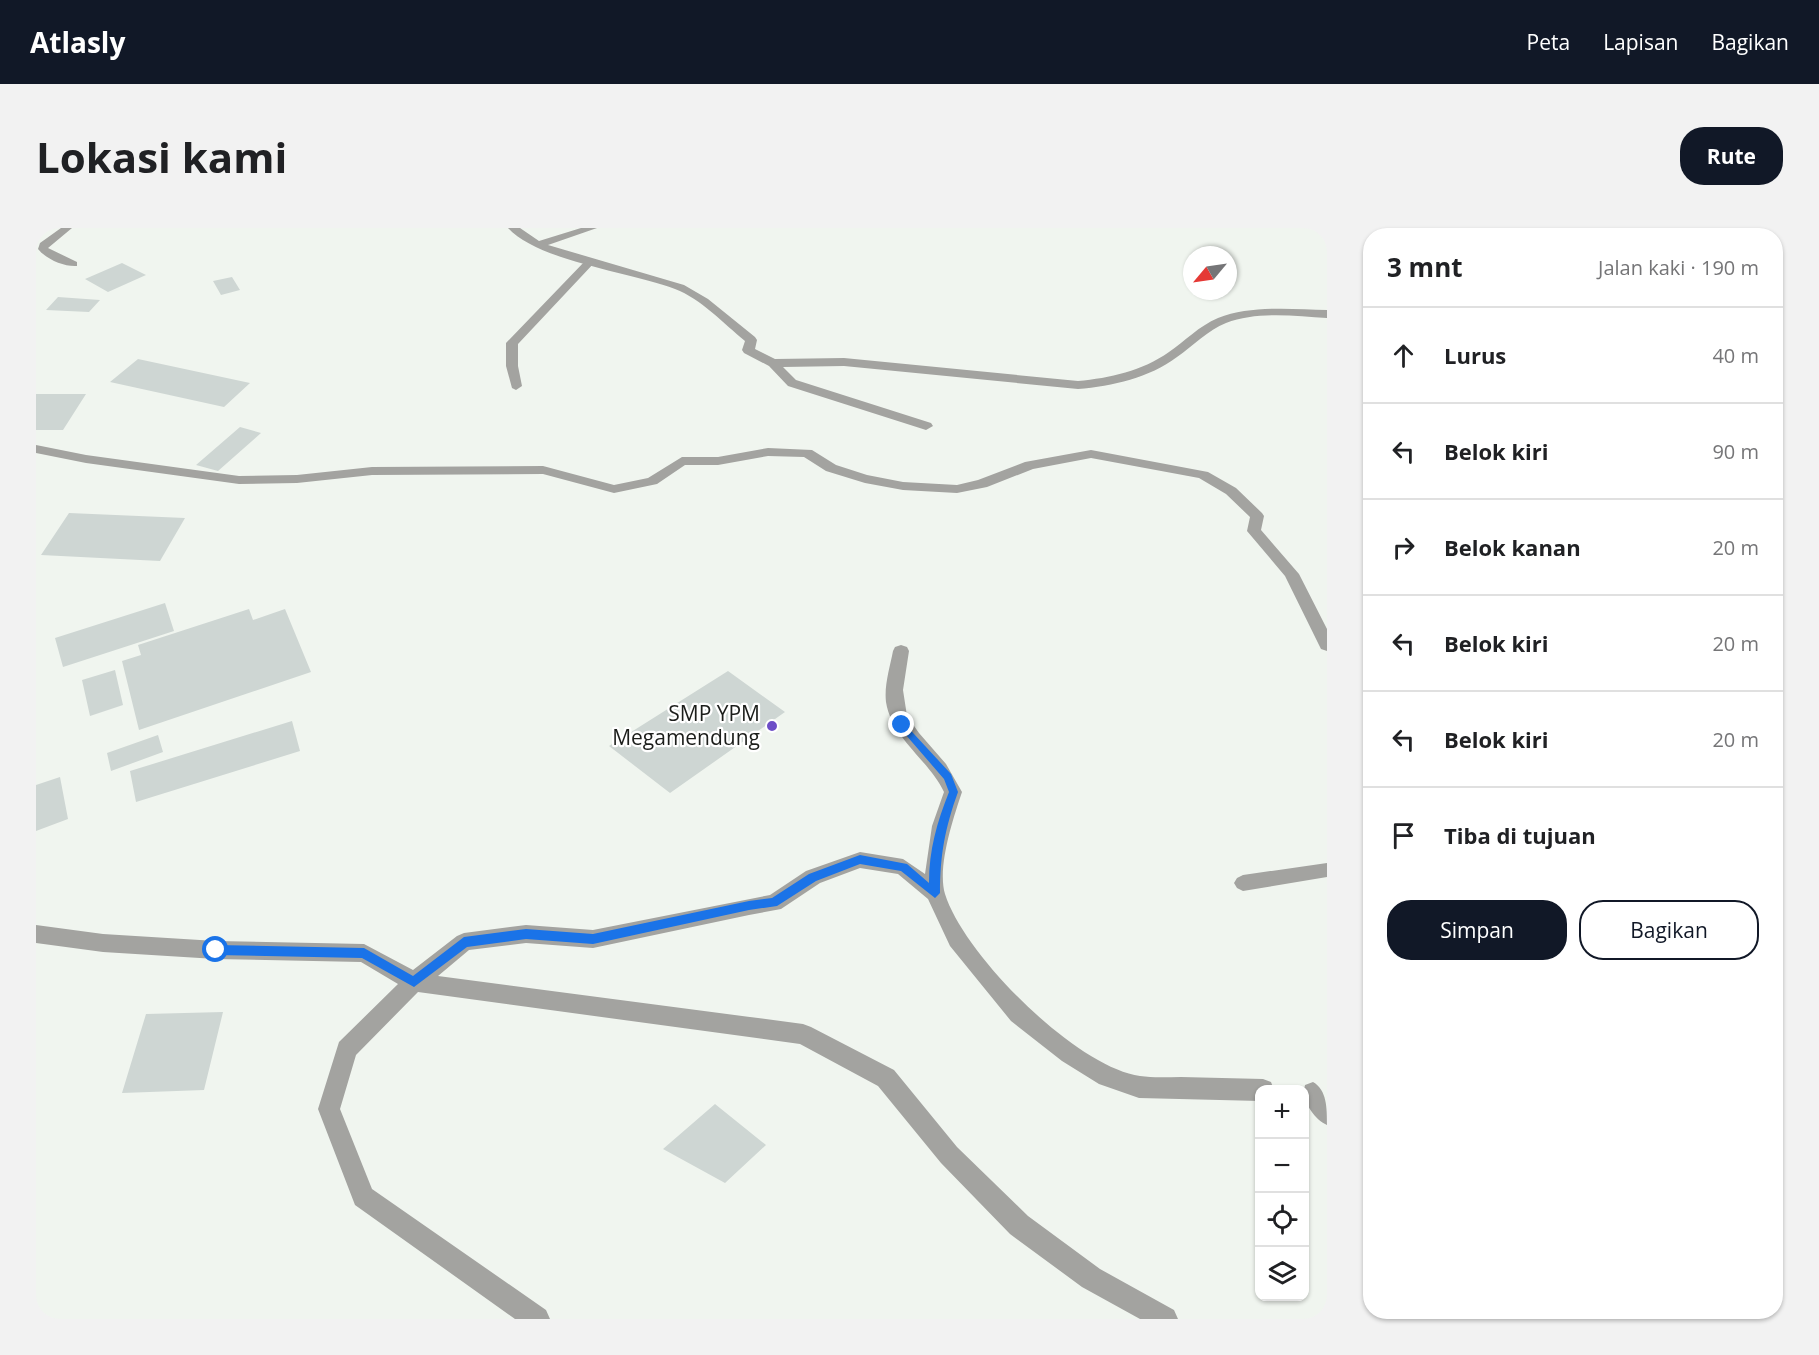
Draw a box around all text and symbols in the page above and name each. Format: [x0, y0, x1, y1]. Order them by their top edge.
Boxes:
text: Atlasly [30, 23, 125, 61]
text: Peta [1527, 28, 1570, 56]
text: Lapisan [1603, 28, 1678, 56]
text: Bagikan [1711, 28, 1789, 56]
button: Rute [1680, 127, 1783, 185]
text: Lokasi kami [36, 128, 287, 185]
north arrow [1183, 246, 1237, 300]
text: 3 mnt [1387, 249, 1463, 285]
text: Jalan kaki · 190 m [1598, 254, 1759, 281]
icon: ahead [1387, 339, 1420, 372]
text: Lurus [1444, 340, 1506, 370]
text: 40 m [1712, 342, 1759, 369]
icon: left [1387, 435, 1420, 468]
text: Belok kiri [1444, 436, 1549, 466]
text: 90 m [1712, 438, 1759, 465]
icon: right [1387, 531, 1420, 564]
text: Belok kanan [1444, 532, 1581, 562]
text: 20 m [1712, 534, 1759, 561]
icon: left [1387, 627, 1420, 660]
text: Belok kiri [1444, 628, 1549, 658]
text: 20 m [1712, 630, 1759, 657]
place label: SMP YPM Megamendung [612, 699, 760, 751]
route end [888, 711, 914, 737]
marker: SMP YPM Megamendung [765, 719, 779, 733]
icon: left [1387, 723, 1420, 756]
text: Belok kiri [1444, 724, 1549, 754]
text: 20 m [1712, 726, 1759, 753]
icon: arrive [1387, 819, 1420, 852]
text: Tiba di tujuan [1444, 820, 1596, 850]
button: Simpan [1387, 900, 1567, 960]
button: Bagikan [1579, 900, 1759, 960]
route start [202, 936, 228, 962]
map controls [1255, 1085, 1309, 1301]
button: + [1255, 1085, 1309, 1139]
button: − [1255, 1139, 1309, 1193]
button: locate [1255, 1193, 1309, 1247]
button: layers [1255, 1247, 1309, 1301]

